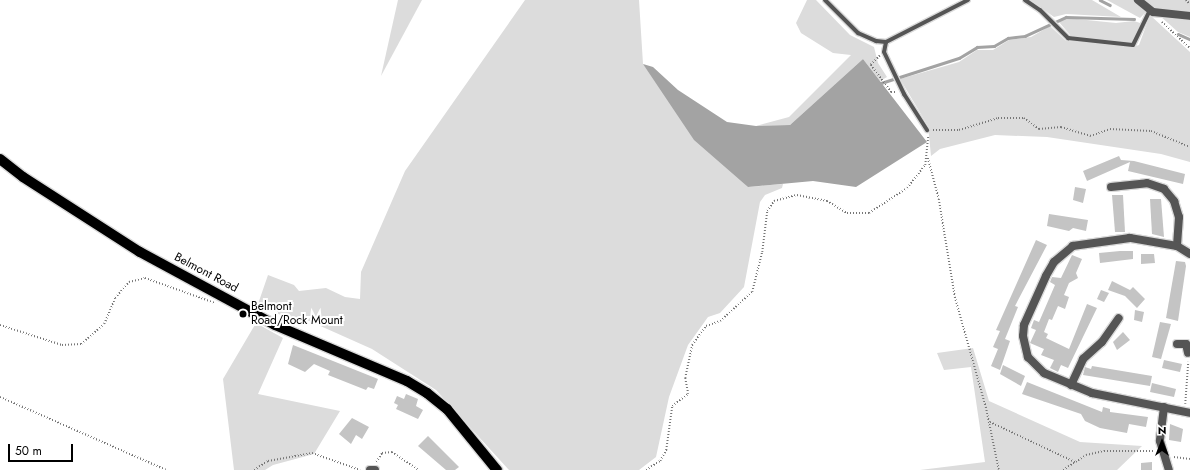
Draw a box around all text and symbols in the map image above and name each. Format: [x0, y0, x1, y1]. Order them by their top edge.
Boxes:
street label: Belmont Road [172, 250, 240, 296]
place label: Belmont Road/Rock Mount [251, 300, 343, 328]
marker: Belmont Road/Rock Mount [238, 309, 248, 319]
north arrow [1142, 422, 1182, 462]
text: N [1158, 422, 1166, 438]
scale bar [10, 436, 75, 462]
text: 50 m [15, 442, 42, 460]

